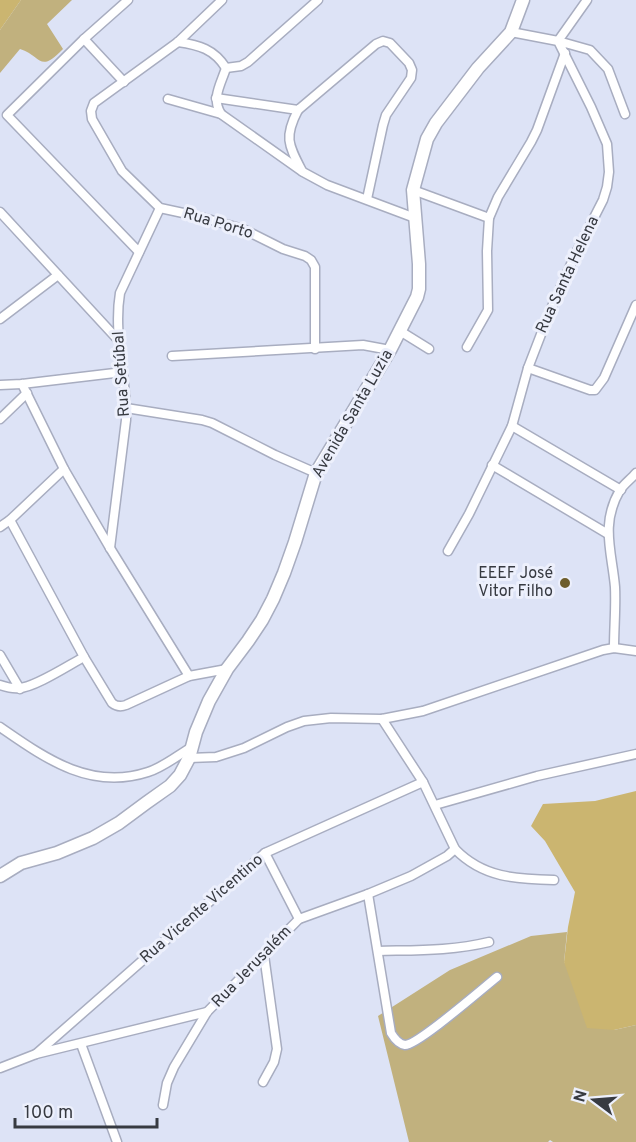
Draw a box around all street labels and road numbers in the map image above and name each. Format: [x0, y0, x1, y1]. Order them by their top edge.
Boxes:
street label: Rua Porto [181, 204, 255, 244]
street label: Rua Santa Helena [532, 213, 604, 337]
street label: Rua Setúbal [109, 330, 135, 418]
street label: Avenida Santa Luzia [308, 346, 398, 482]
street label: Rua Vicente Vicentino [136, 850, 268, 968]
street label: Rua Jerusalém [208, 922, 296, 1012]

